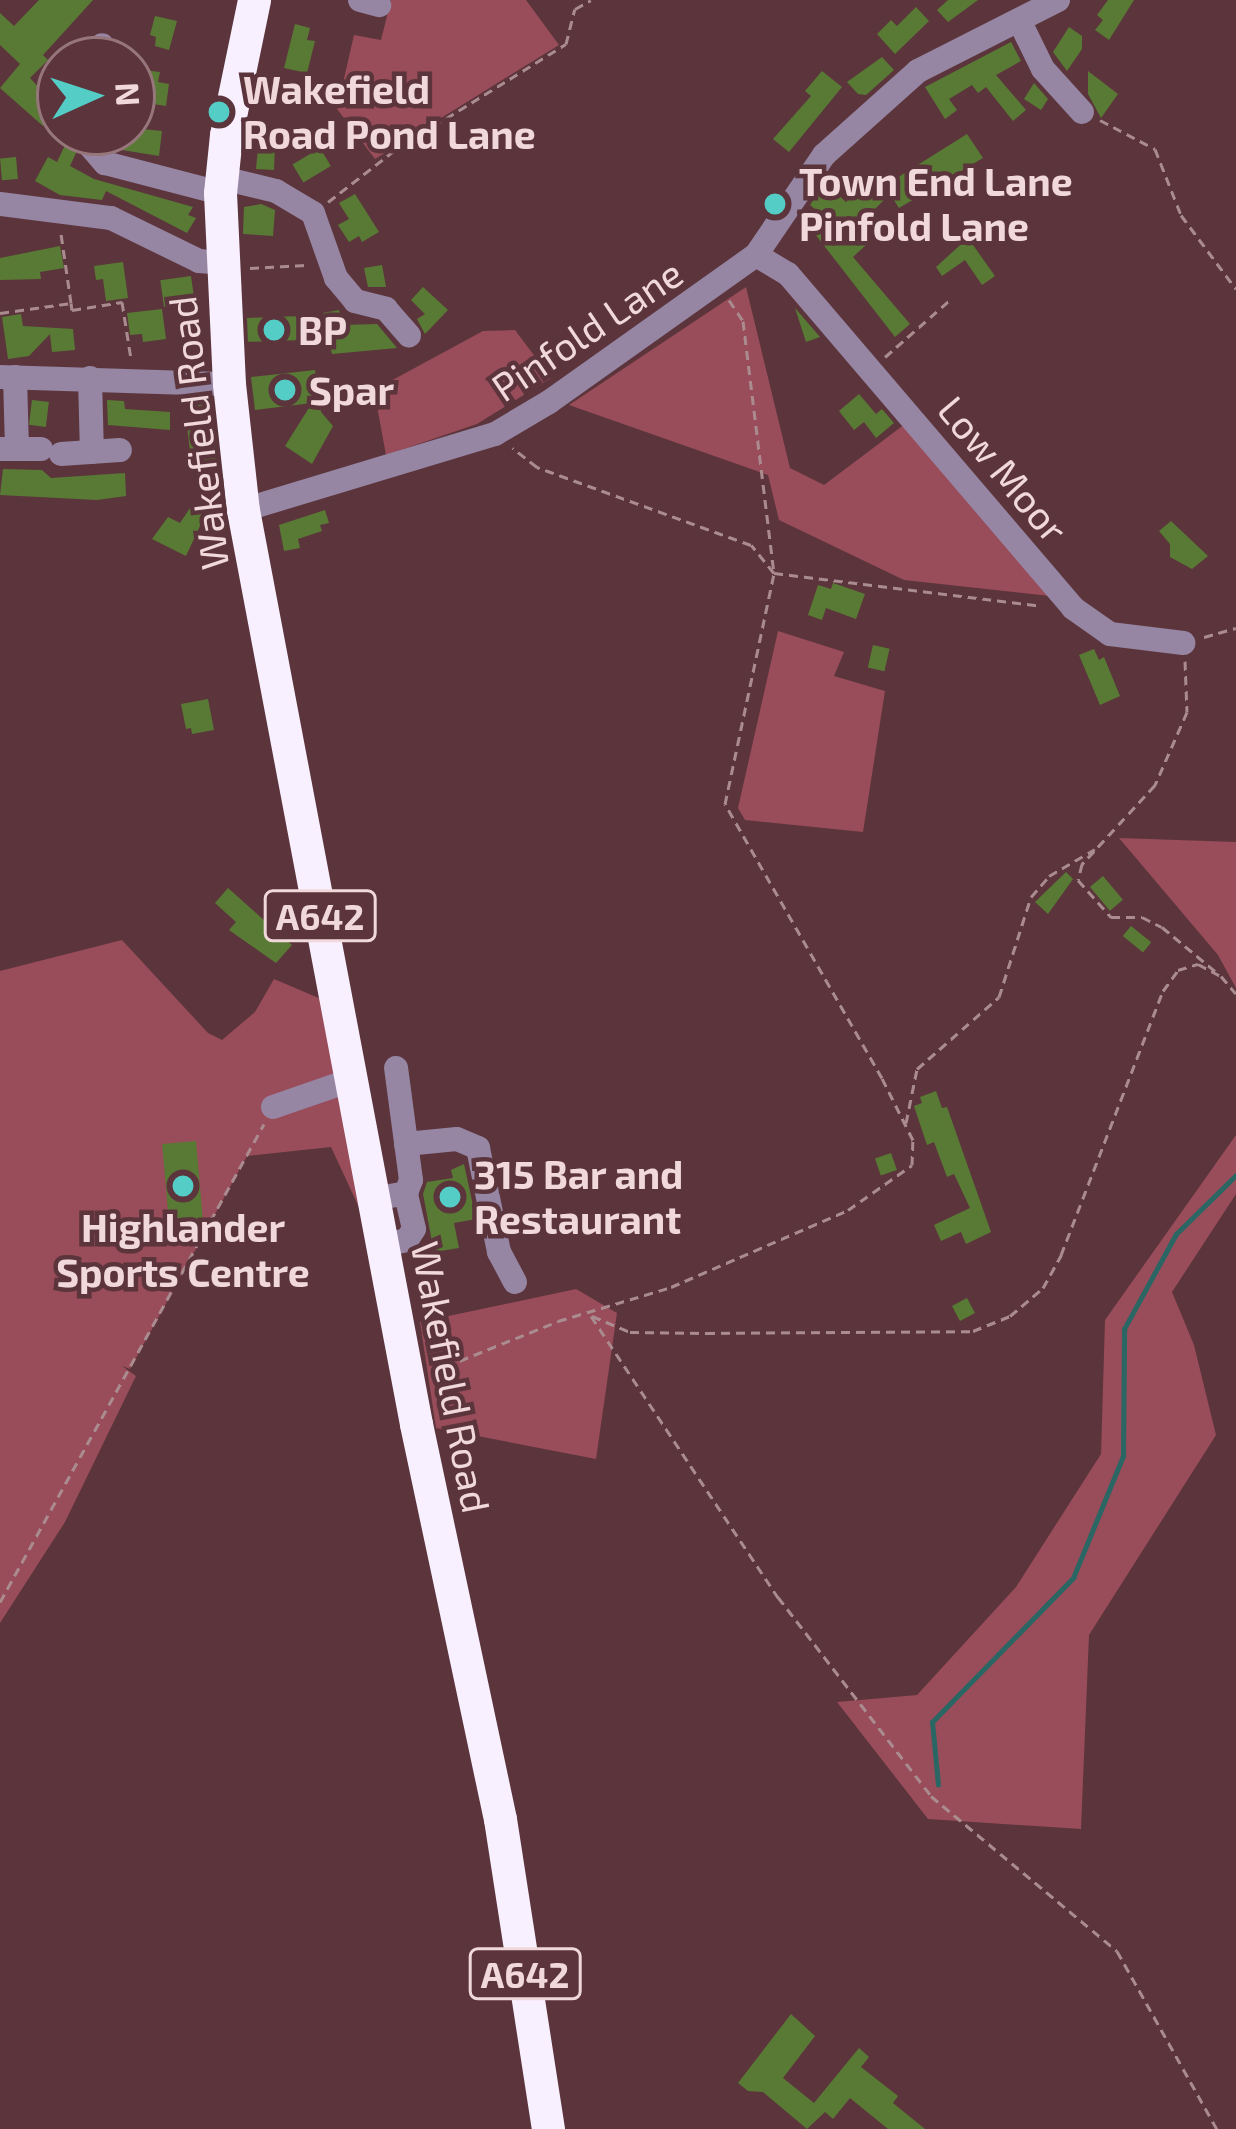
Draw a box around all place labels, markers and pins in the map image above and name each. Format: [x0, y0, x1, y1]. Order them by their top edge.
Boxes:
place label: Wakefield Road Pond Lane [243, 67, 536, 158]
marker: Wakefield Road Pond Lane [206, 99, 232, 125]
place label: Town End Lane Pinfold Lane [799, 159, 1073, 250]
marker: Town End Lane Pinfold Lane [762, 191, 788, 217]
place label: BP [298, 307, 347, 353]
marker: BP [261, 317, 287, 343]
place label: Spar [309, 367, 394, 413]
marker: Spar [272, 377, 298, 403]
place label: 315 Bar and Restaurant [474, 1152, 684, 1243]
marker: Highlander Sports Centre [170, 1173, 196, 1199]
marker: 315 Bar and Restaurant [437, 1184, 463, 1210]
place label: Highlander Sports Centre [56, 1205, 310, 1296]

